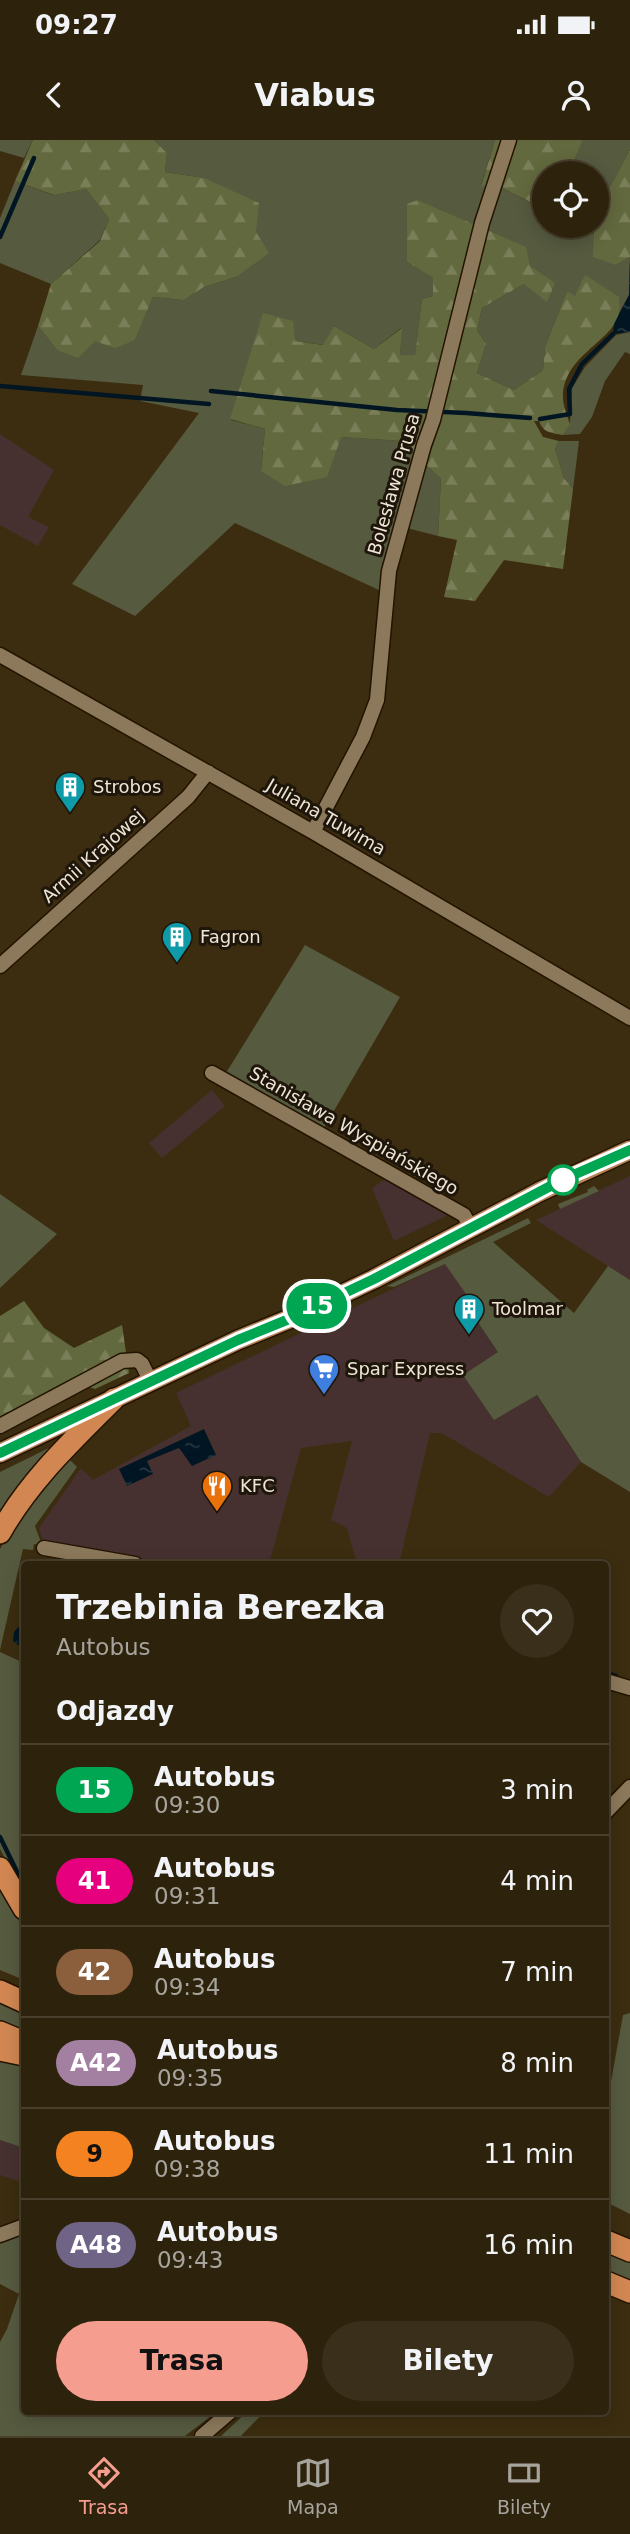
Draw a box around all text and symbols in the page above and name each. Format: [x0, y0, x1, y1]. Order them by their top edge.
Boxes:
text: 09:27 [35, 10, 118, 40]
icon: back [35, 76, 73, 114]
text: Viabus [254, 76, 376, 114]
icon: person [557, 76, 595, 114]
map controls [532, 161, 609, 238]
button: locate [532, 161, 609, 238]
street label: Bolesława Prusa [363, 411, 424, 557]
building icon: Strobos [53, 770, 87, 814]
street label: Juliana Tuwima [262, 774, 389, 859]
place label: Strobos [93, 776, 161, 797]
street label: Armii Krajowej [37, 804, 148, 907]
building icon: Fagron [160, 920, 194, 964]
place label: Fagron [200, 926, 261, 947]
street label: Stanisława Wyspiańskiego [246, 1062, 462, 1199]
unlabelled marker [548, 1165, 578, 1195]
line badge: 15 [286, 1283, 348, 1329]
text: 15 [300, 1292, 334, 1320]
building icon: Toolmar [452, 1292, 486, 1336]
place label: Toolmar [491, 1298, 564, 1319]
supermarket icon: Spar Express [307, 1352, 341, 1396]
place label: Spar Express [347, 1358, 464, 1379]
restaurant icon: KFC [200, 1469, 234, 1513]
place label: KFC [240, 1475, 275, 1496]
button: heart [500, 1584, 574, 1658]
text: Trzebinia Berezka [56, 1588, 386, 1627]
text: Autobus [56, 1634, 151, 1660]
text: Odjazdy [56, 1696, 174, 1726]
text: Autobus [154, 1762, 276, 1792]
text: 3 min [500, 1775, 574, 1805]
text: 15 [78, 1776, 111, 1804]
text: 09:30 [154, 1792, 220, 1818]
text: Autobus [154, 1853, 276, 1883]
text: 4 min [500, 1866, 574, 1896]
text: 41 [78, 1867, 111, 1895]
text: 09:31 [154, 1883, 220, 1909]
text: Autobus [154, 1944, 276, 1974]
text: 7 min [500, 1957, 574, 1987]
text: 42 [78, 1958, 111, 1986]
text: 09:34 [154, 1974, 220, 2000]
text: Autobus [157, 2035, 279, 2065]
text: 8 min [500, 2048, 574, 2078]
text: A42 [70, 2049, 122, 2077]
text: 09:35 [157, 2065, 223, 2091]
text: Autobus [154, 2126, 276, 2156]
text: 11 min [484, 2139, 574, 2169]
text: 9 [86, 2140, 103, 2168]
text: 09:38 [154, 2156, 220, 2182]
text: Autobus [157, 2217, 279, 2247]
text: 16 min [484, 2230, 574, 2260]
text: A48 [70, 2231, 122, 2259]
text: 09:43 [157, 2247, 223, 2273]
button: Trasa [56, 2321, 308, 2401]
button: Bilety [322, 2321, 574, 2401]
tab: Trasa [79, 2454, 129, 2518]
tab: Mapa [287, 2454, 339, 2518]
tab: Bilety [497, 2454, 551, 2518]

